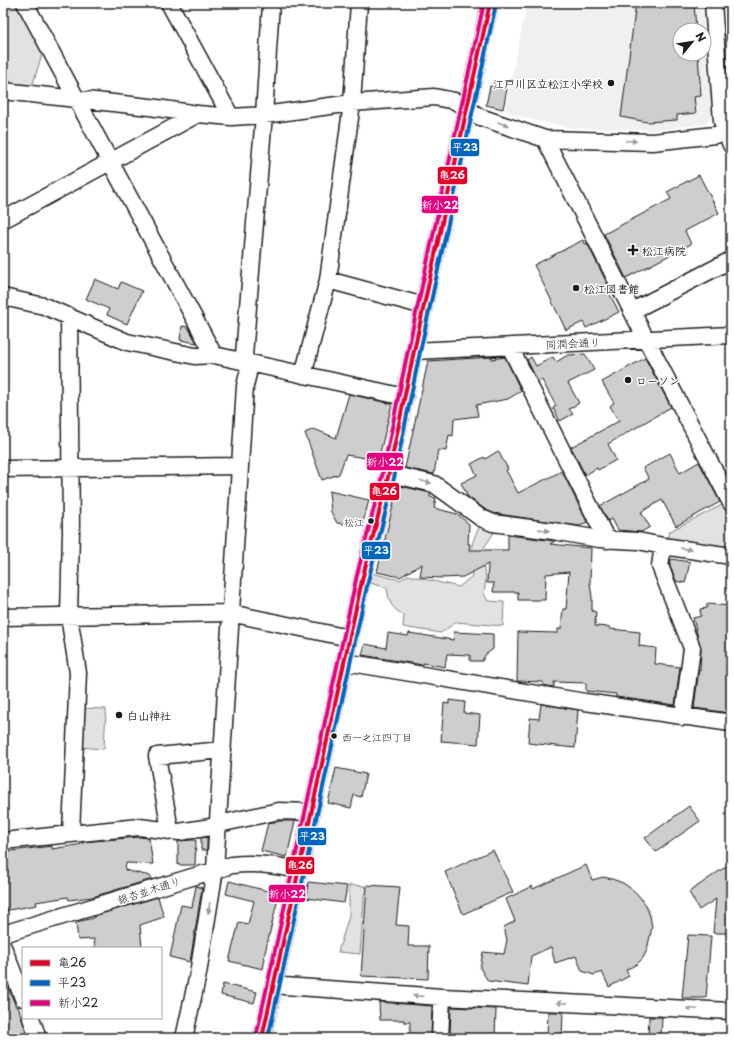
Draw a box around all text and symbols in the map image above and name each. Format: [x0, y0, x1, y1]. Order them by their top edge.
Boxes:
north arrow [672, 22, 712, 62]
text: N [692, 29, 711, 45]
place label: 江戸川区立松江小学校 [493, 75, 603, 92]
marker: 江戸川区立松江小学校 [606, 78, 616, 88]
one-way arrow [498, 122, 510, 128]
line badge: 平23 [450, 138, 480, 157]
text: 平23 [452, 138, 478, 155]
one-way arrow [625, 138, 637, 145]
line badge: 亀26 [437, 166, 468, 185]
text: 亀26 [439, 166, 465, 183]
line badge: 新小22 [421, 195, 459, 214]
text: 新小22 [422, 196, 458, 213]
place label: 松江病院 [642, 242, 686, 259]
marker: 松江病院 [627, 244, 639, 256]
place label: 松江図書館 [584, 280, 639, 297]
marker: 松江図書館 [571, 283, 581, 293]
street label: 同潤会通り [545, 333, 601, 353]
place label: ローソン [636, 372, 680, 389]
marker: ローソン [623, 375, 633, 385]
line badge: 新小22 [366, 452, 404, 471]
text: 新小22 [367, 453, 403, 470]
one-way arrow [420, 480, 432, 486]
line badge: 亀26 [369, 482, 400, 501]
text: 亀26 [371, 482, 397, 499]
place label: 松江 [344, 514, 364, 529]
marker: 松江 [366, 516, 376, 526]
one-way arrow [538, 527, 550, 533]
line badge: 平23 [361, 541, 391, 560]
text: 平23 [363, 541, 389, 558]
one-way arrow [680, 546, 692, 552]
place label: 白山神社 [127, 707, 171, 724]
marker: 白山神社 [114, 710, 124, 720]
place label: 西一之江四丁目 [342, 729, 412, 744]
marker: 西一之江四丁目 [329, 731, 339, 741]
line badge: 平23 [297, 827, 327, 846]
text: 平23 [299, 827, 325, 844]
line badge: 亀26 [285, 856, 315, 875]
text: 亀26 [287, 856, 313, 873]
street label: 銀杏並木通り [115, 872, 183, 908]
line badge: 新小22 [268, 884, 306, 903]
text: 新小22 [269, 885, 305, 902]
one-way arrow [206, 902, 212, 914]
legend [22, 947, 162, 1019]
text: 亀26 [58, 953, 86, 971]
text: 平23 [58, 973, 86, 991]
one-way arrow [412, 992, 424, 999]
text: 新小22 [58, 993, 98, 1011]
one-way arrow [556, 1000, 568, 1007]
one-way arrow [686, 1006, 698, 1013]

